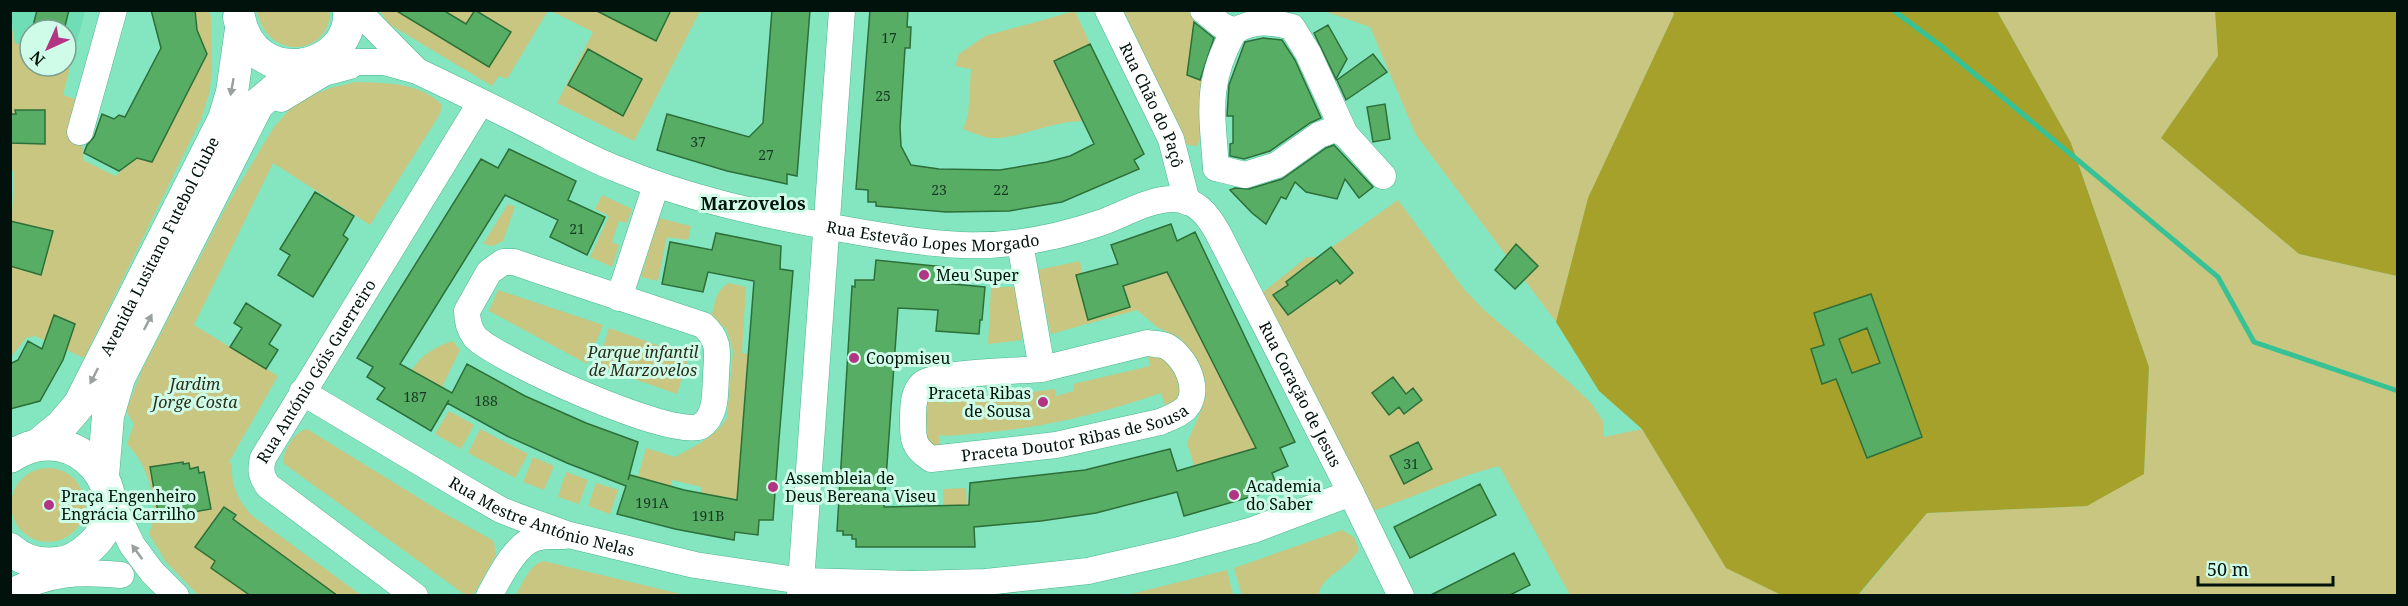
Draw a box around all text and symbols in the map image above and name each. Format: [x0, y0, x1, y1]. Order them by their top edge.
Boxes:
north arrow [18, 18, 78, 78]
house number: 17 [881, 28, 897, 47]
street label: Rua Chão do Paçô [1115, 39, 1189, 170]
text: N [25, 46, 50, 71]
one-way arrow [228, 77, 237, 96]
house number: 25 [875, 86, 891, 105]
house number: 37 [690, 132, 706, 151]
street label: Avenida Lusitano Futebol Clube [95, 133, 224, 360]
house number: 27 [758, 145, 774, 164]
house number: 23 [931, 180, 947, 199]
house number: 22 [993, 180, 1009, 199]
district label: Marzovelos [700, 191, 806, 215]
street label: Rua Estevão Lopes Morgado [825, 215, 1041, 256]
house number: 21 [569, 219, 585, 238]
place label: Meu Super [936, 264, 1019, 286]
marker: Meu Super [917, 268, 931, 282]
street label: Rua António Góis Guerreiro [251, 275, 381, 467]
one-way arrow [143, 313, 152, 330]
street label: Rua Coração de Jesus [1254, 318, 1347, 471]
park label: Parque infantil de Marzovelos [587, 341, 699, 381]
place label: Coopmiseu [866, 347, 950, 369]
marker: Coopmiseu [847, 351, 861, 365]
one-way arrow [89, 367, 99, 384]
park label: Jardim Jorge Costa [150, 373, 238, 413]
place label: Praceta Ribas de Sousa [928, 382, 1031, 422]
house number: 187 [403, 387, 427, 406]
house number: 188 [474, 391, 498, 410]
marker: Praceta Ribas de Sousa [1036, 395, 1050, 409]
street label: Praceta Doutor Ribas de Sousa [960, 399, 1193, 467]
house number: 31 [1403, 454, 1419, 473]
place label: Assembleia de Deus Bereana Viseu [785, 467, 936, 507]
street label: Rua Mestre António Nelas [445, 471, 637, 561]
place label: Academia do Saber [1246, 475, 1321, 515]
marker: Assembleia de Deus Bereana Viseu [766, 480, 780, 494]
place label: Praça Engenheiro Engrácia Carrilho [61, 485, 196, 525]
marker: Academia do Saber [1227, 488, 1241, 502]
house number: 191A [635, 493, 669, 512]
marker: Praça Engenheiro Engrácia Carrilho [42, 498, 56, 512]
house number: 191B [692, 506, 724, 525]
one-way arrow [131, 544, 144, 560]
scale bar [2198, 549, 2333, 587]
text: 50 m [2207, 557, 2249, 581]

